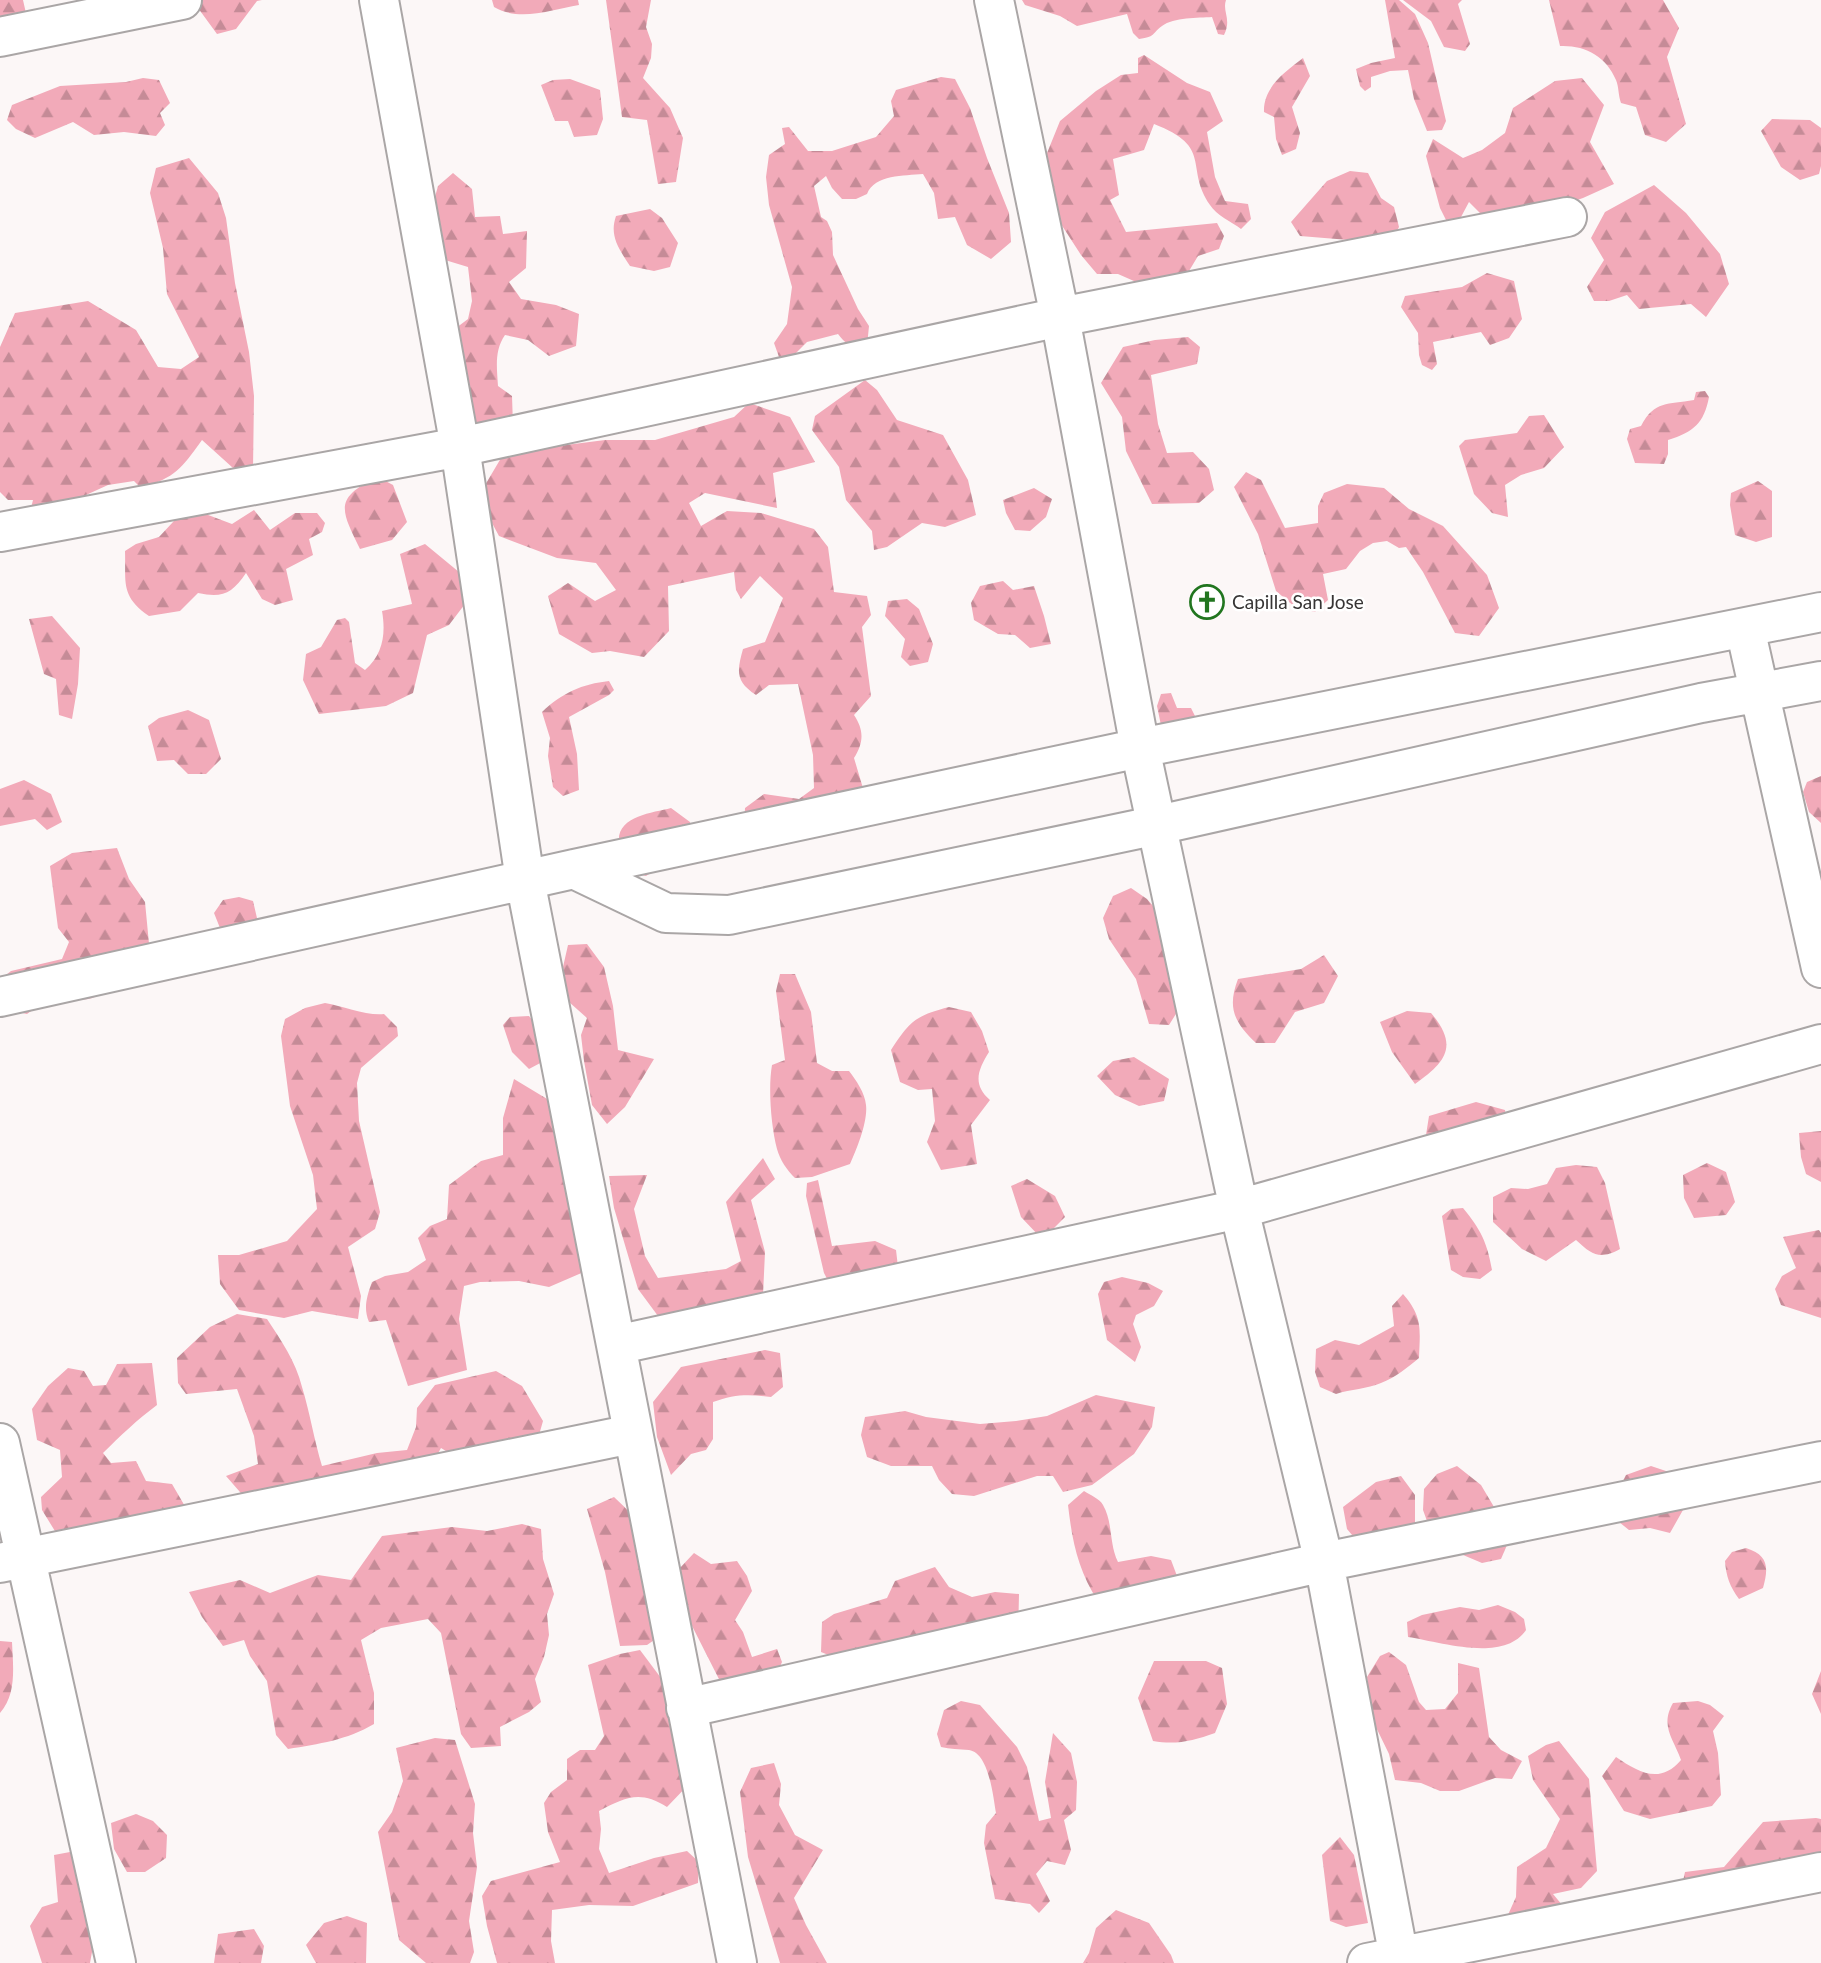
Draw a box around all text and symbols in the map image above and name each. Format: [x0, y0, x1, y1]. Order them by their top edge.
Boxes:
church icon: Capilla San Jose [1188, 583, 1226, 621]
place label: Capilla San Jose [1232, 590, 1364, 613]

